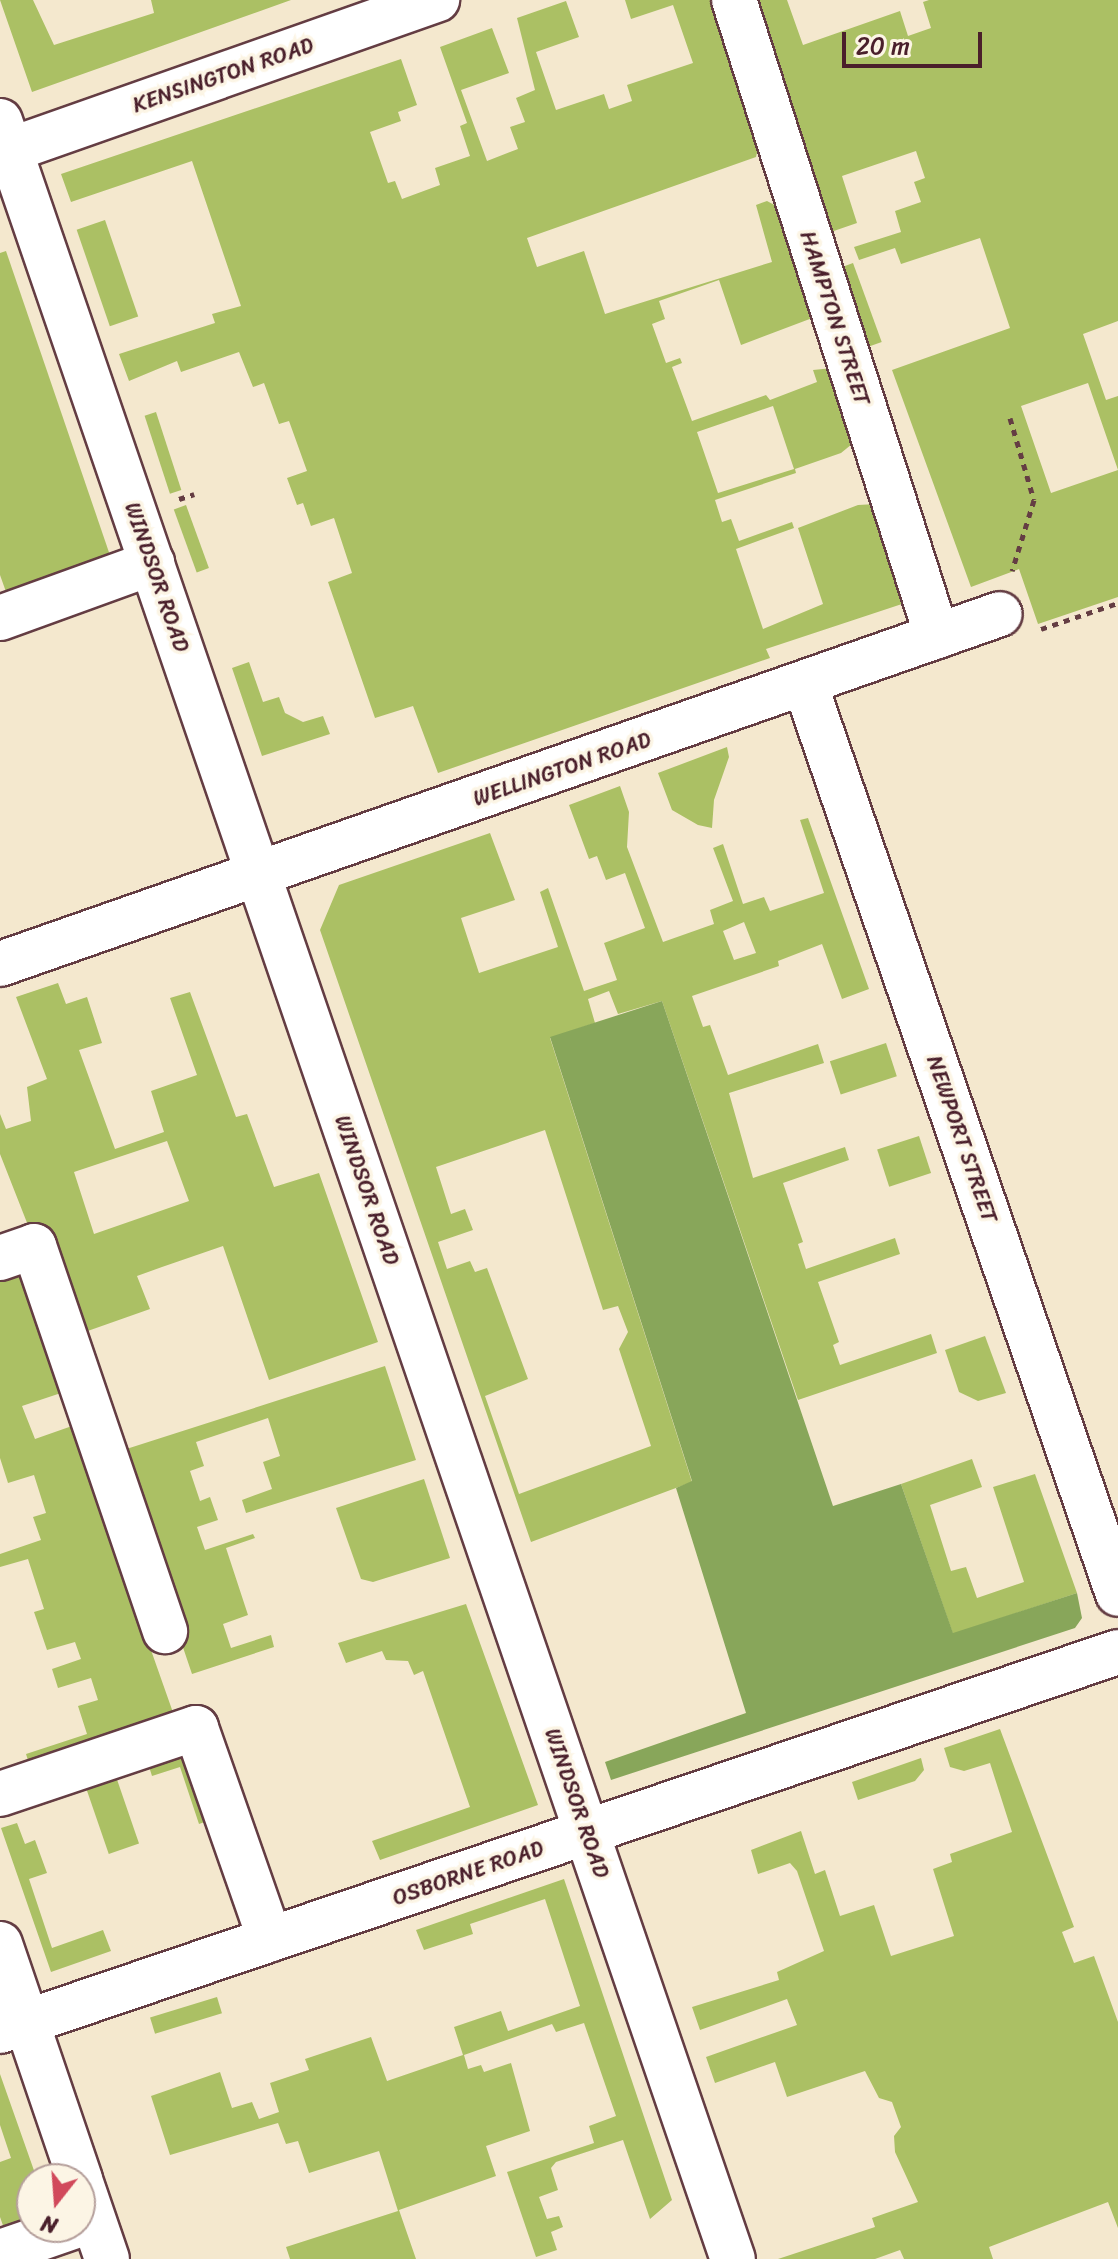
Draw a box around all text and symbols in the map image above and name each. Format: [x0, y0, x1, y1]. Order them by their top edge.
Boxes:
scale bar [846, 16, 986, 66]
text: 20 m [856, 25, 910, 67]
street label: KENSINGTON ROAD [129, 32, 317, 118]
street label: HAMPTON STREET [794, 226, 876, 410]
street label: WINDSOR ROAD [119, 499, 195, 655]
street label: WELLINGTON ROAD [470, 726, 654, 812]
street label: NEWPORT STREET [921, 1051, 1003, 1227]
street label: WINDSOR ROAD [329, 1112, 405, 1268]
street label: WINDSOR ROAD [539, 1725, 615, 1881]
street label: OSBORNE ROAD [389, 1835, 547, 1911]
north arrow [16, 2163, 96, 2243]
text: N [36, 2204, 62, 2245]

